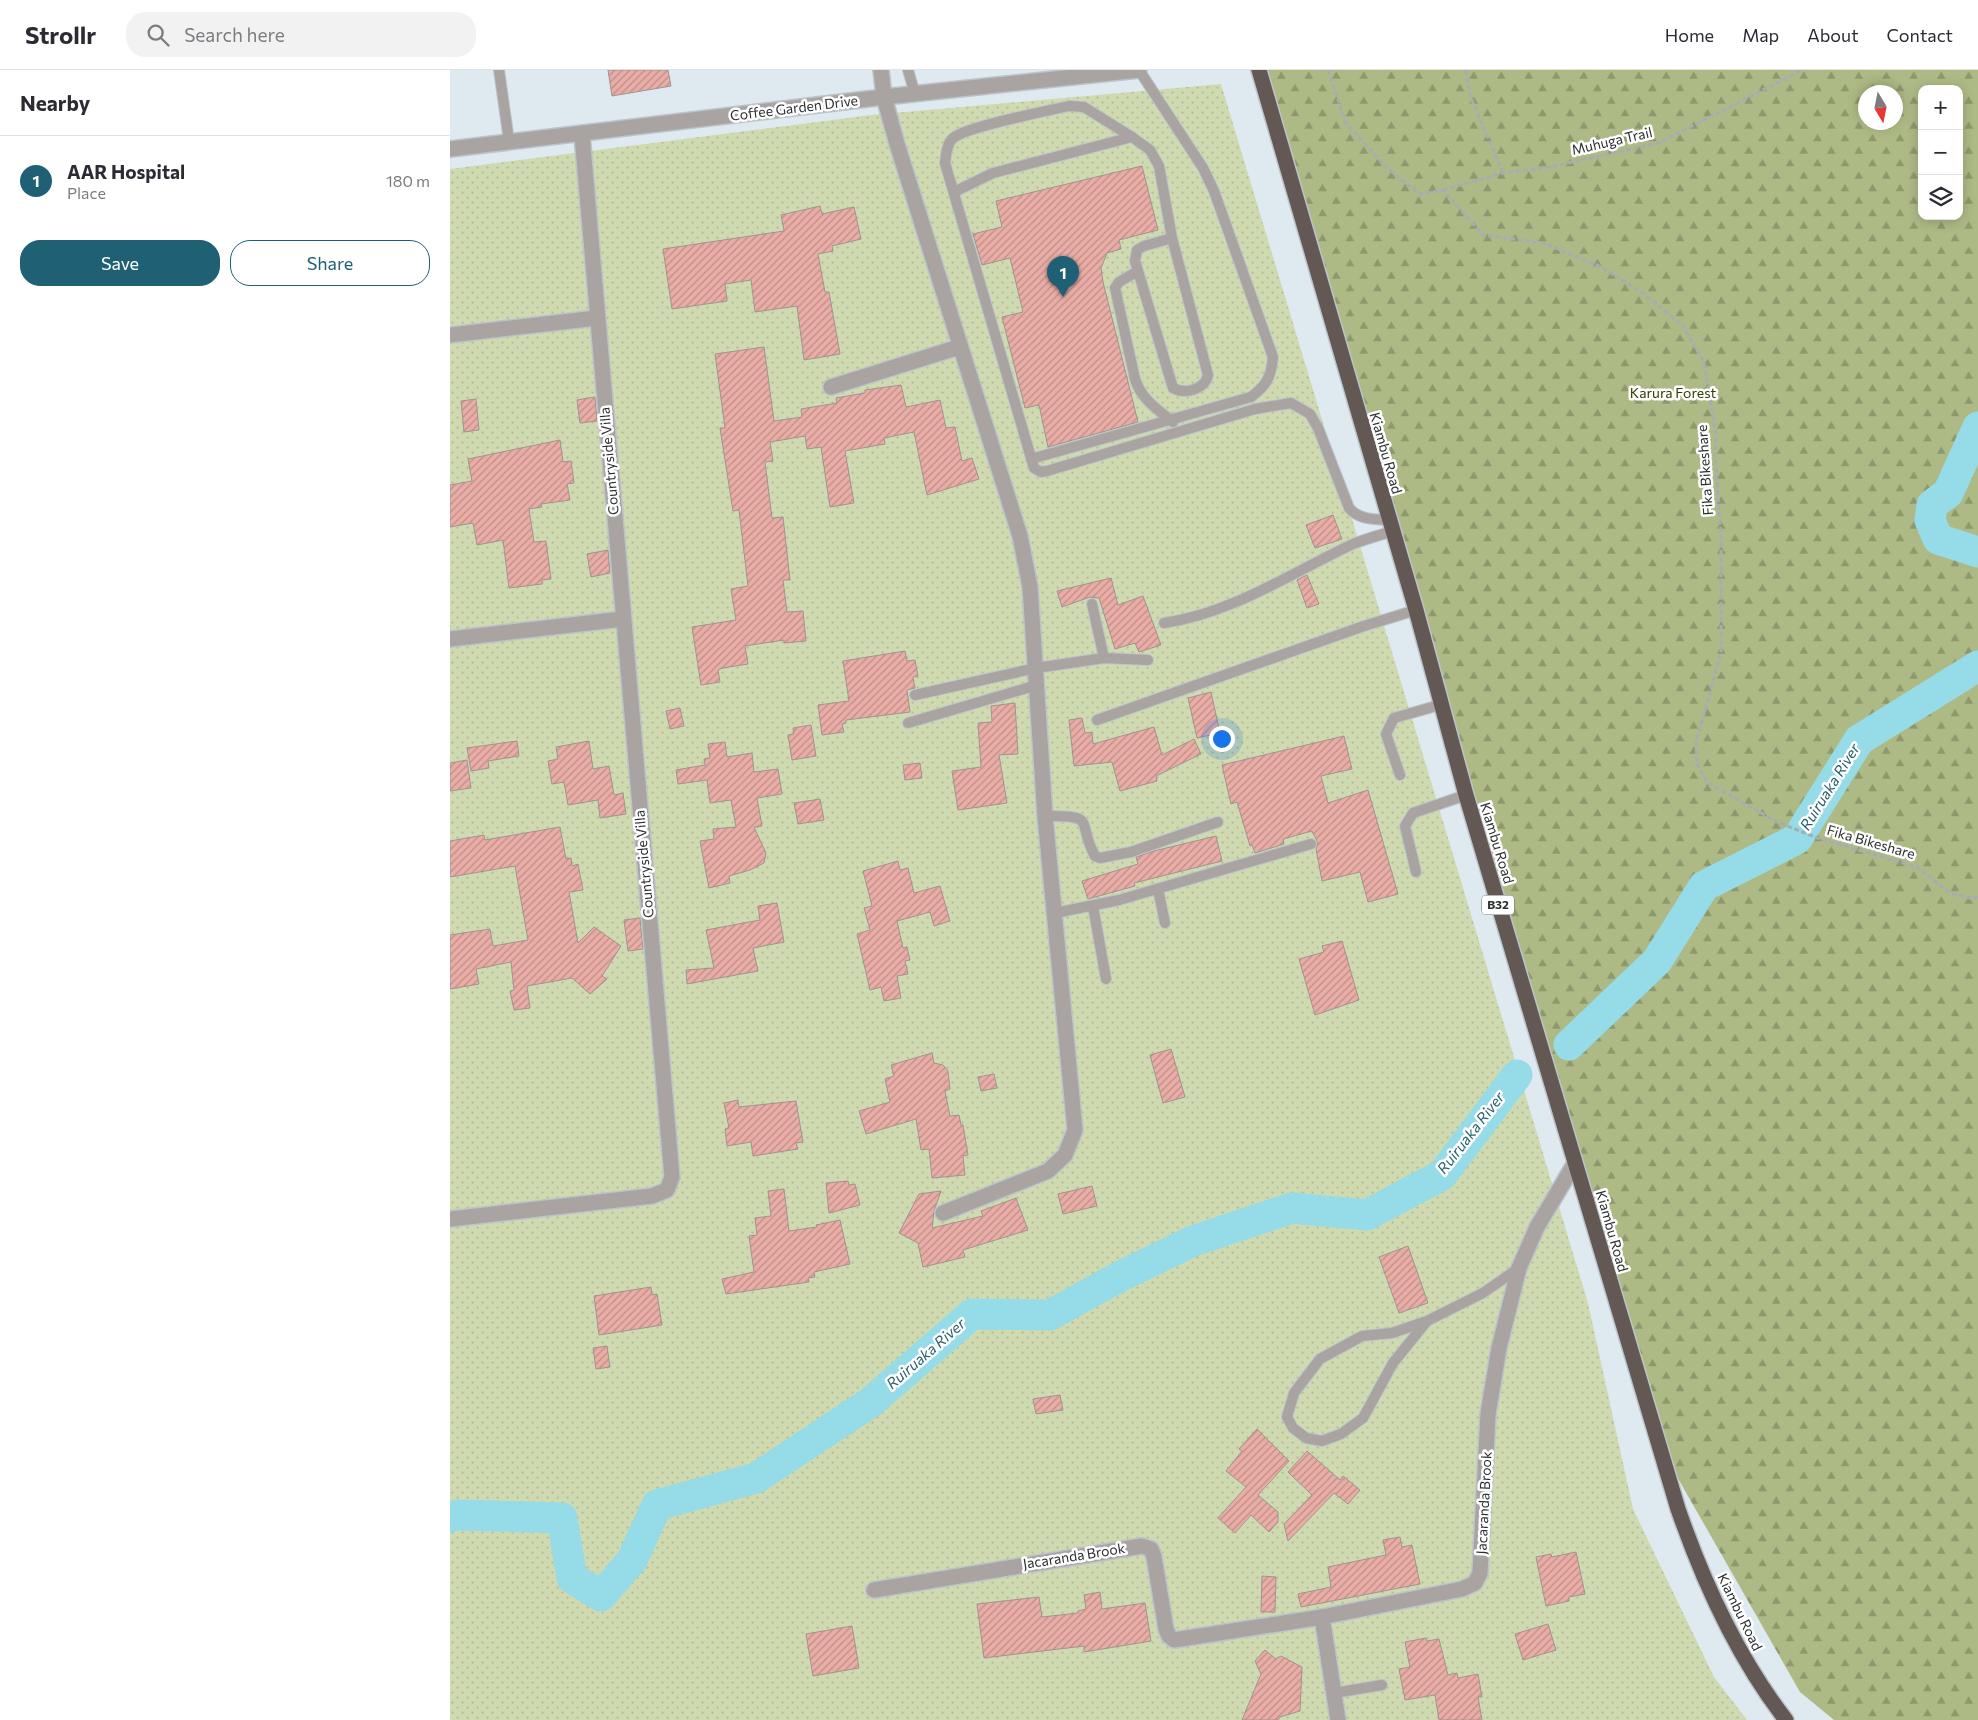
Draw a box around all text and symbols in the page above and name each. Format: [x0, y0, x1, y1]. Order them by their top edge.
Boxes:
search box [126, 12, 476, 57]
text: Strollr [25, 20, 96, 49]
icon: search [144, 21, 172, 49]
text: Search here [184, 23, 285, 46]
text: Home [1665, 24, 1714, 46]
text: Map [1742, 24, 1779, 46]
text: About [1807, 24, 1859, 46]
text: Contact [1887, 24, 1953, 46]
north arrow [1858, 85, 1903, 130]
map controls [1918, 85, 1963, 220]
button: + [1918, 85, 1963, 130]
text: Nearby [20, 90, 90, 115]
street label: Coffee Garden Drive [729, 91, 859, 124]
street label: Muhuga Trail [1570, 123, 1654, 158]
button: − [1918, 130, 1963, 175]
text: AAR Hospital [67, 160, 185, 183]
text: 1 [32, 171, 40, 190]
text: 180 m [386, 171, 430, 190]
button: layers [1918, 175, 1963, 220]
text: Place [67, 183, 106, 202]
button: Save [20, 240, 220, 286]
button: Share [230, 240, 430, 286]
pin: 1 [1047, 256, 1079, 297]
park label: Karura Forest [1630, 384, 1716, 401]
street label: Countryside Villa [595, 406, 622, 516]
street label: Kiambu Road [1367, 410, 1406, 496]
street label: Fika Bikeshare [1693, 424, 1716, 516]
your location [1209, 726, 1235, 752]
water label: Ruiruaka River [1795, 739, 1863, 833]
street label: Kiambu Road [1477, 800, 1518, 886]
street label: Countryside Villa [630, 809, 657, 919]
street label: Fika Bikeshare [1825, 821, 1917, 862]
road number: B32 [1482, 896, 1514, 914]
water label: Ruiruaka River [1433, 1087, 1508, 1177]
street label: Kiambu Road [1593, 1188, 1632, 1274]
water label: Ruiruaka River [882, 1313, 969, 1392]
street label: Jacaranda Brook [1472, 1451, 1495, 1555]
street label: Jacaranda Brook [1022, 1539, 1127, 1572]
street label: Kiambu Road [1714, 1570, 1767, 1653]

